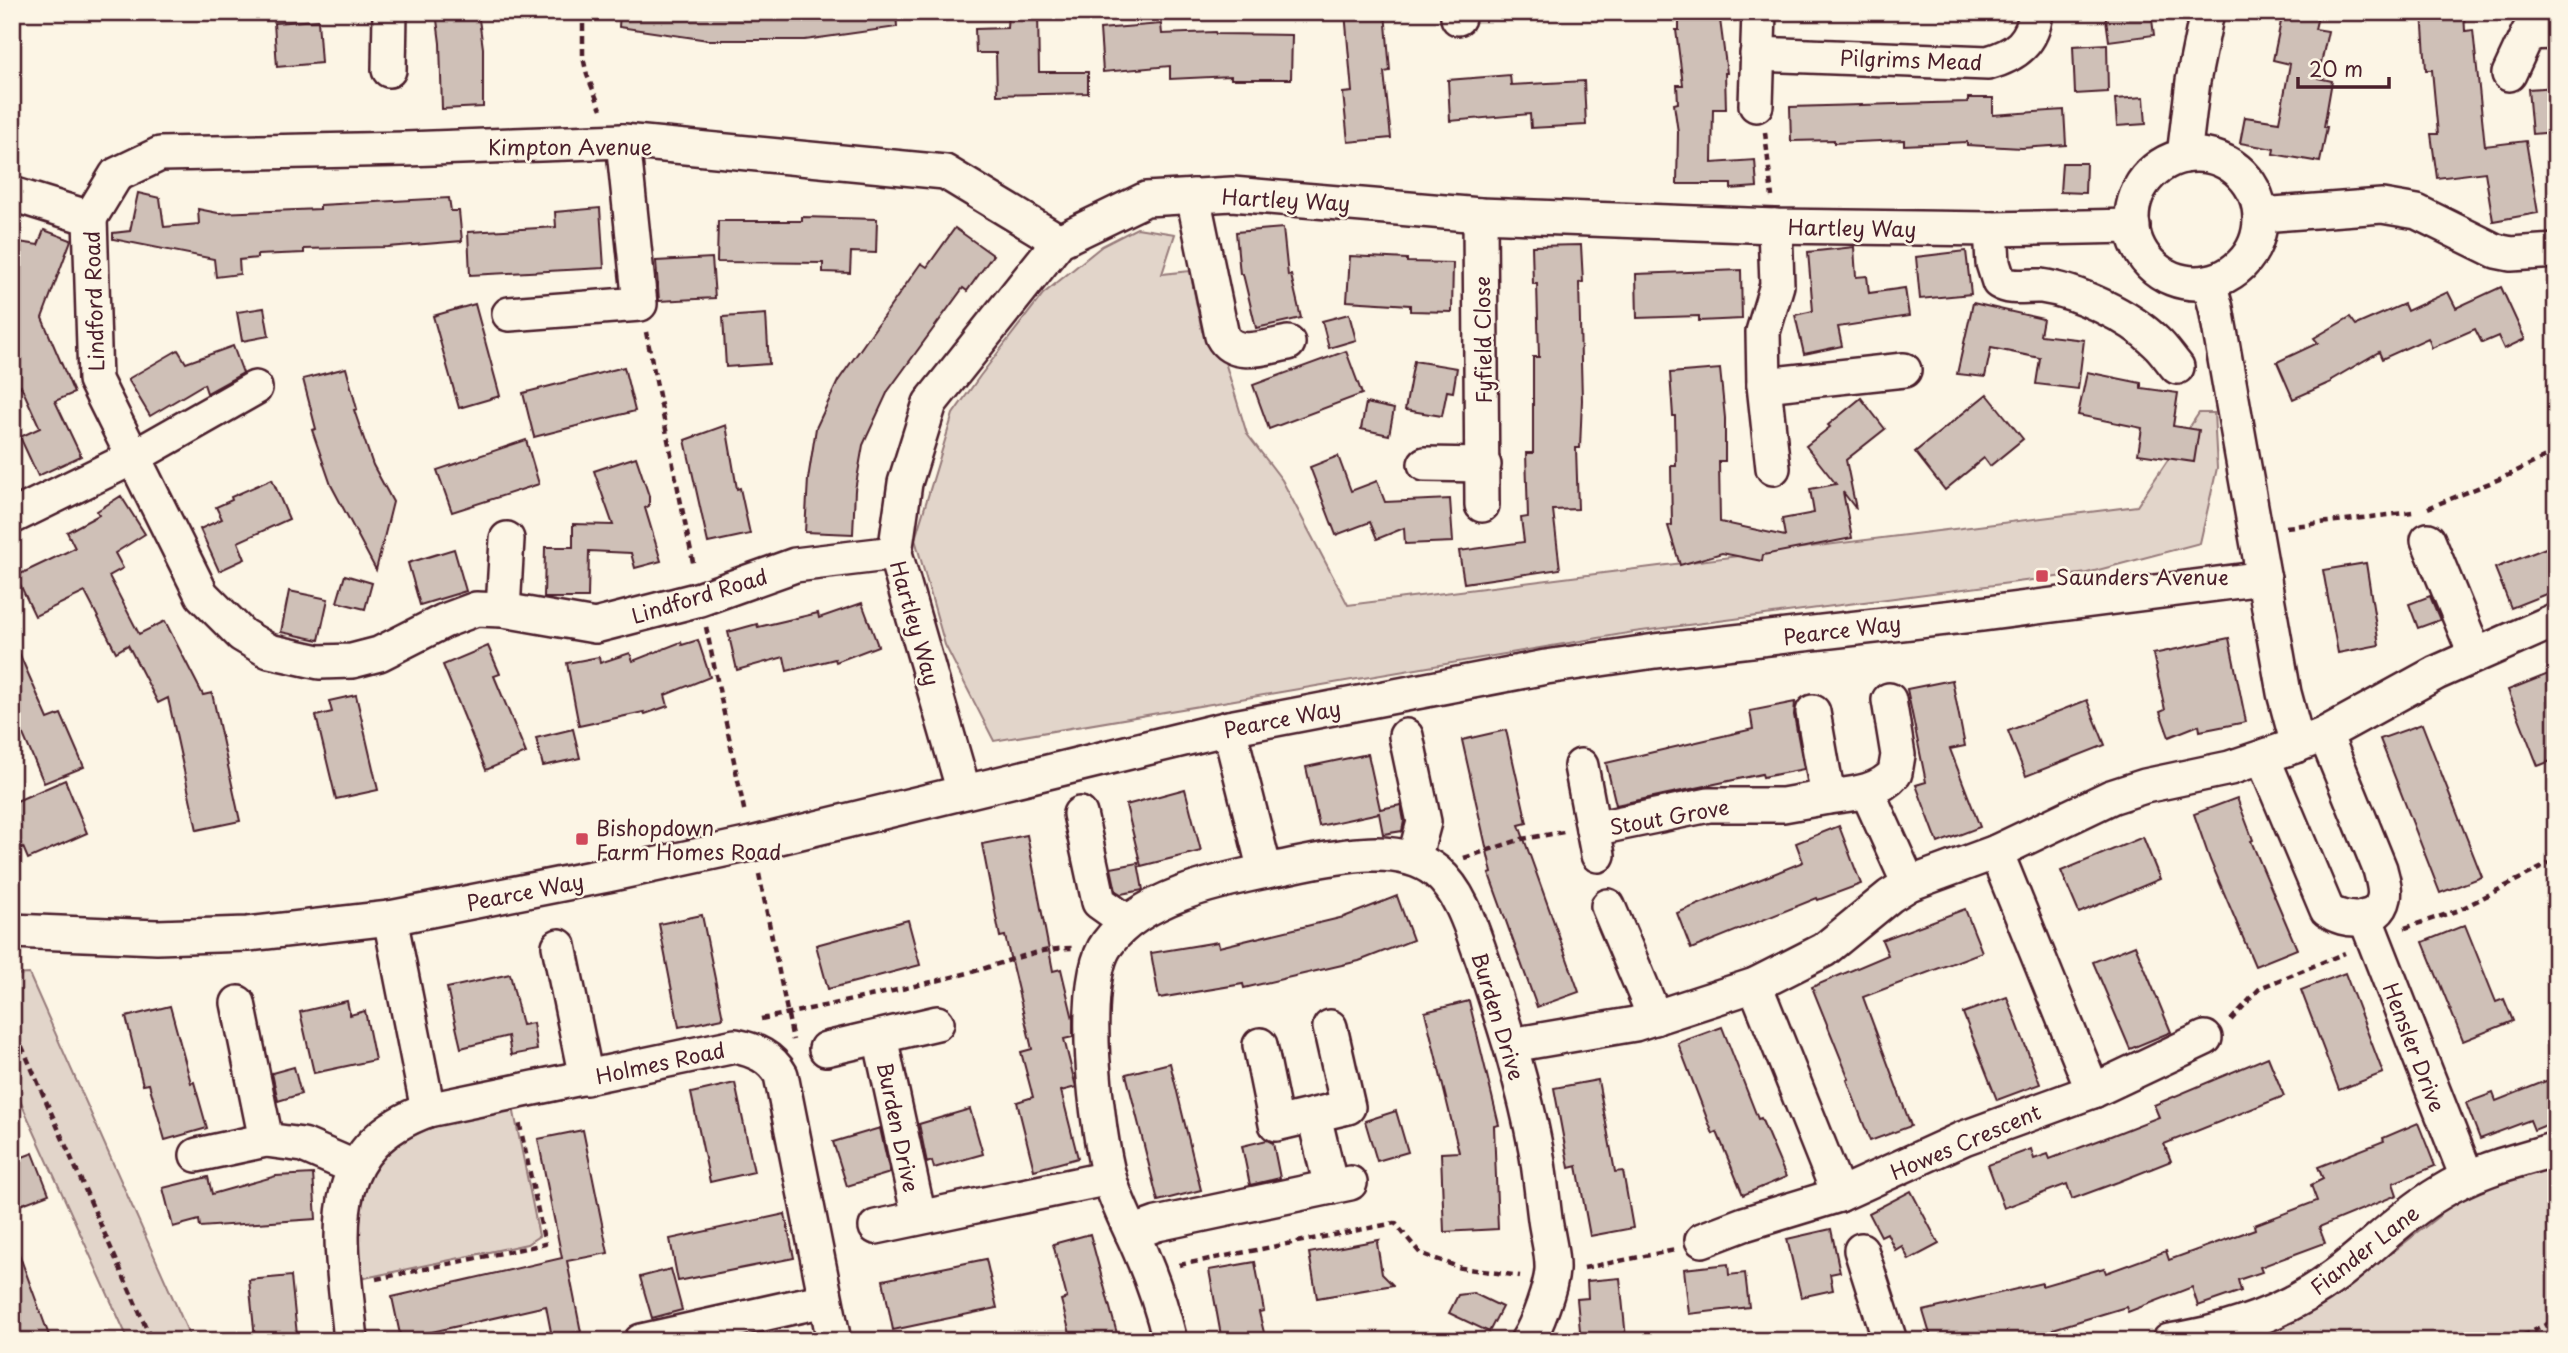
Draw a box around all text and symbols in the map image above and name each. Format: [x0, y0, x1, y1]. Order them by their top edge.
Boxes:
street label: Pilgrims Mead [1839, 41, 1983, 77]
scale bar [2298, 46, 2390, 90]
text: 20 m [2309, 52, 2363, 84]
street label: Kimpton Avenue [488, 130, 652, 162]
street label: Hartley Way [1221, 180, 1351, 218]
street label: Hartley Way [1787, 210, 1917, 244]
street label: Lindford Road [75, 230, 111, 372]
street label: Fyfield Close [1465, 276, 1499, 404]
street label: Hartley Way [883, 557, 949, 689]
street label: Lindford Road [627, 559, 771, 631]
place label: Saunders Avenue [2056, 560, 2229, 592]
marker: Saunders Avenue [2034, 568, 2050, 584]
street label: Pearce Way [1781, 606, 1903, 652]
street label: Pearce Way [1221, 691, 1343, 745]
street label: Stout Grove [1607, 790, 1731, 842]
place label: Bishopdown Farm Homes Road [596, 811, 781, 867]
marker: Bishopdown Farm Homes Road [574, 831, 590, 847]
street label: Pearce Way [464, 864, 586, 918]
street label: Burden Drive [1464, 948, 1534, 1084]
street label: Hensler Drive [2376, 978, 2454, 1116]
street label: Holmes Road [592, 1033, 728, 1091]
street label: Burden Drive [870, 1059, 928, 1195]
street label: Howes Crescent [1885, 1095, 2045, 1187]
street label: Fiander Lane [2303, 1196, 2425, 1302]

